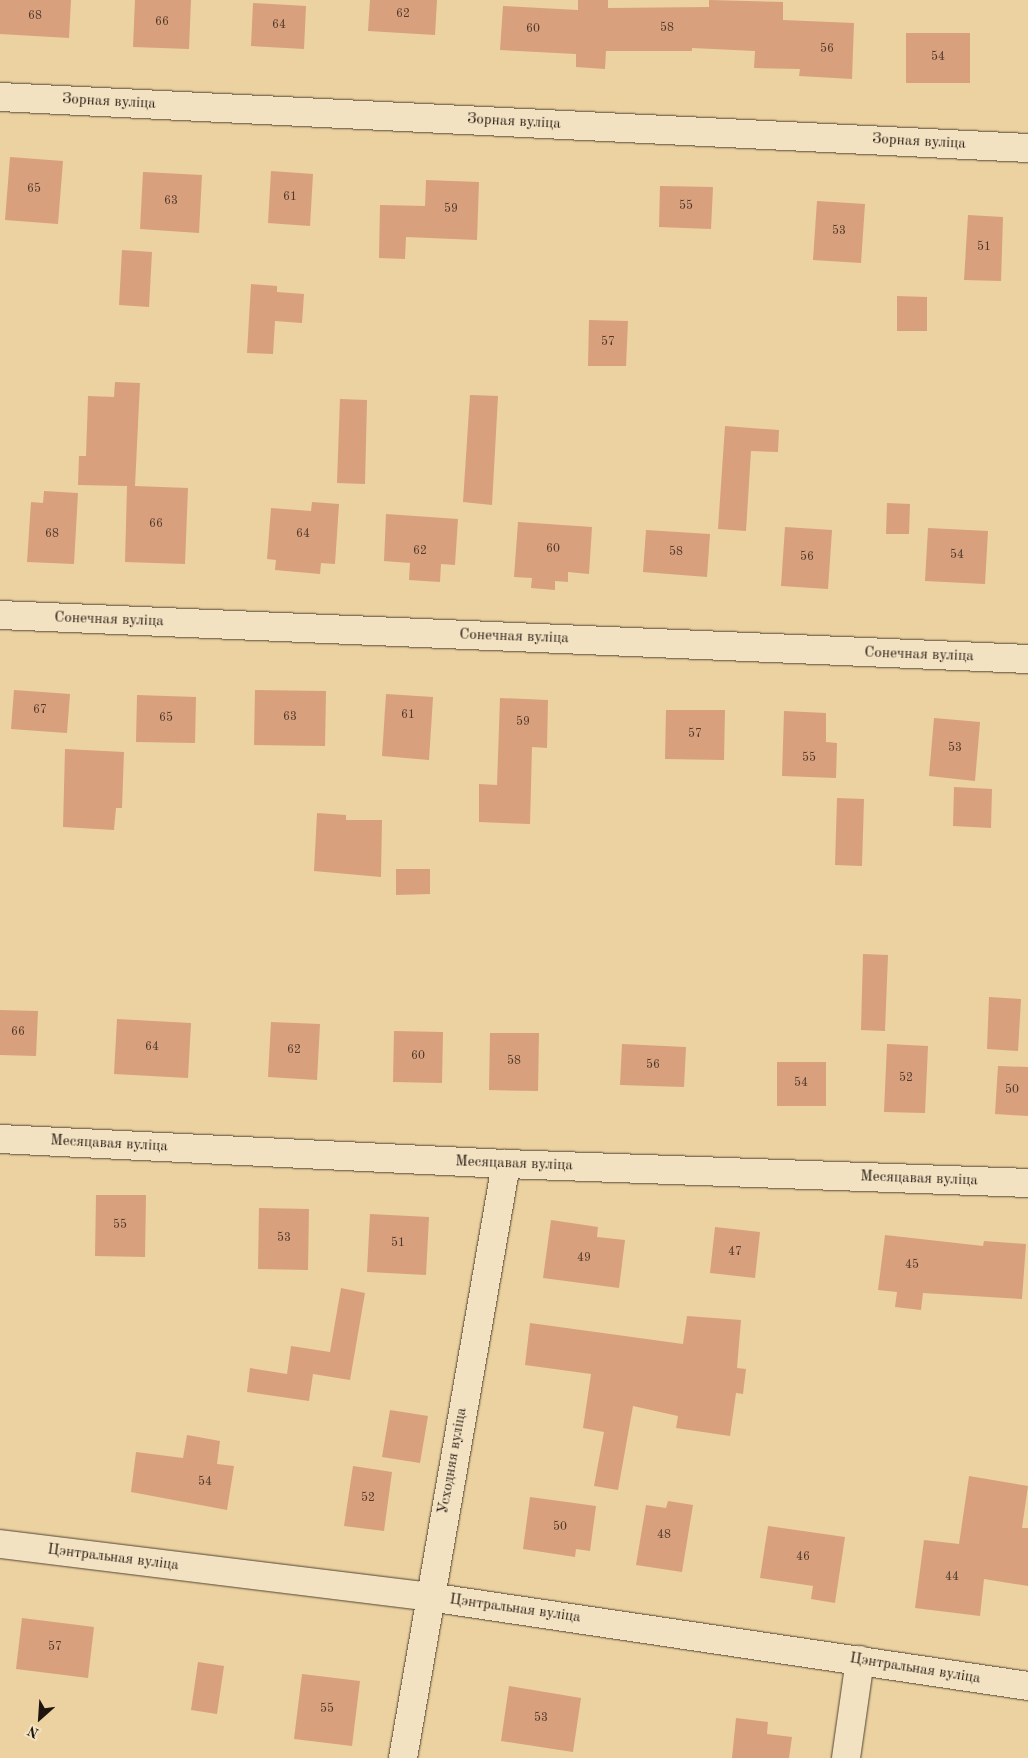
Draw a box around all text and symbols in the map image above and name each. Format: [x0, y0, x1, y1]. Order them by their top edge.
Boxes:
house number: 62 [396, 8, 410, 22]
house number: 68 [28, 10, 42, 24]
house number: 66 [155, 16, 169, 30]
house number: 64 [272, 19, 286, 33]
house number: 58 [660, 22, 674, 36]
house number: 60 [526, 23, 540, 37]
house number: 56 [820, 43, 834, 57]
house number: 54 [931, 51, 945, 65]
street label: Зорная вуліца [62, 91, 156, 113]
street label: Зорная вуліца [467, 111, 561, 133]
street label: Зорная вуліца [872, 131, 966, 153]
house number: 65 [27, 183, 41, 197]
house number: 61 [283, 191, 297, 205]
house number: 63 [164, 195, 178, 209]
house number: 55 [679, 200, 693, 214]
house number: 59 [444, 203, 458, 217]
house number: 53 [832, 225, 846, 239]
house number: 51 [977, 241, 991, 255]
house number: 57 [601, 336, 615, 350]
house number: 66 [149, 518, 163, 532]
house number: 68 [45, 528, 59, 542]
house number: 64 [296, 528, 310, 542]
house number: 60 [546, 543, 560, 557]
house number: 62 [413, 545, 427, 559]
house number: 58 [669, 546, 683, 560]
house number: 54 [950, 549, 964, 563]
house number: 56 [800, 551, 814, 565]
street label: Сонечная вуліца [54, 609, 164, 631]
street label: Сонечная вуліца [459, 626, 569, 648]
street label: Сонечная вуліца [864, 644, 974, 666]
house number: 67 [33, 704, 47, 718]
house number: 61 [401, 709, 415, 723]
house number: 63 [283, 711, 297, 725]
house number: 65 [159, 712, 173, 726]
house number: 59 [516, 716, 530, 730]
house number: 57 [688, 728, 702, 742]
house number: 53 [948, 742, 962, 756]
house number: 55 [802, 752, 816, 766]
house number: 66 [11, 1026, 25, 1040]
house number: 64 [145, 1041, 159, 1055]
house number: 62 [287, 1044, 301, 1058]
house number: 60 [411, 1050, 425, 1064]
house number: 58 [507, 1055, 521, 1069]
house number: 56 [646, 1059, 660, 1073]
house number: 52 [899, 1072, 913, 1086]
house number: 54 [794, 1077, 808, 1091]
house number: 50 [1005, 1084, 1019, 1098]
street label: Месяцавая вуліца [50, 1132, 168, 1156]
street label: Месяцавая вуліца [455, 1153, 573, 1175]
street label: Месяцавая вуліца [860, 1168, 978, 1190]
house number: 55 [113, 1219, 127, 1233]
house number: 53 [277, 1232, 291, 1246]
house number: 51 [391, 1237, 405, 1251]
house number: 47 [728, 1246, 742, 1260]
house number: 49 [577, 1252, 591, 1266]
house number: 45 [905, 1259, 919, 1273]
street label: Усходняя вуліца [435, 1406, 471, 1516]
house number: 54 [198, 1476, 212, 1490]
house number: 52 [361, 1492, 375, 1506]
house number: 50 [553, 1521, 567, 1535]
house number: 48 [657, 1529, 671, 1543]
street label: Цэнтральная вуліца [46, 1541, 180, 1575]
house number: 46 [796, 1551, 810, 1565]
house number: 44 [945, 1571, 959, 1585]
street label: Цэнтральная вуліца [448, 1591, 582, 1627]
house number: 57 [48, 1641, 62, 1655]
street label: Цэнтральная вуліца [848, 1650, 982, 1688]
north arrow [15, 1693, 65, 1743]
house number: 55 [320, 1703, 334, 1717]
house number: 53 [534, 1712, 548, 1726]
text: N [26, 1723, 41, 1740]

